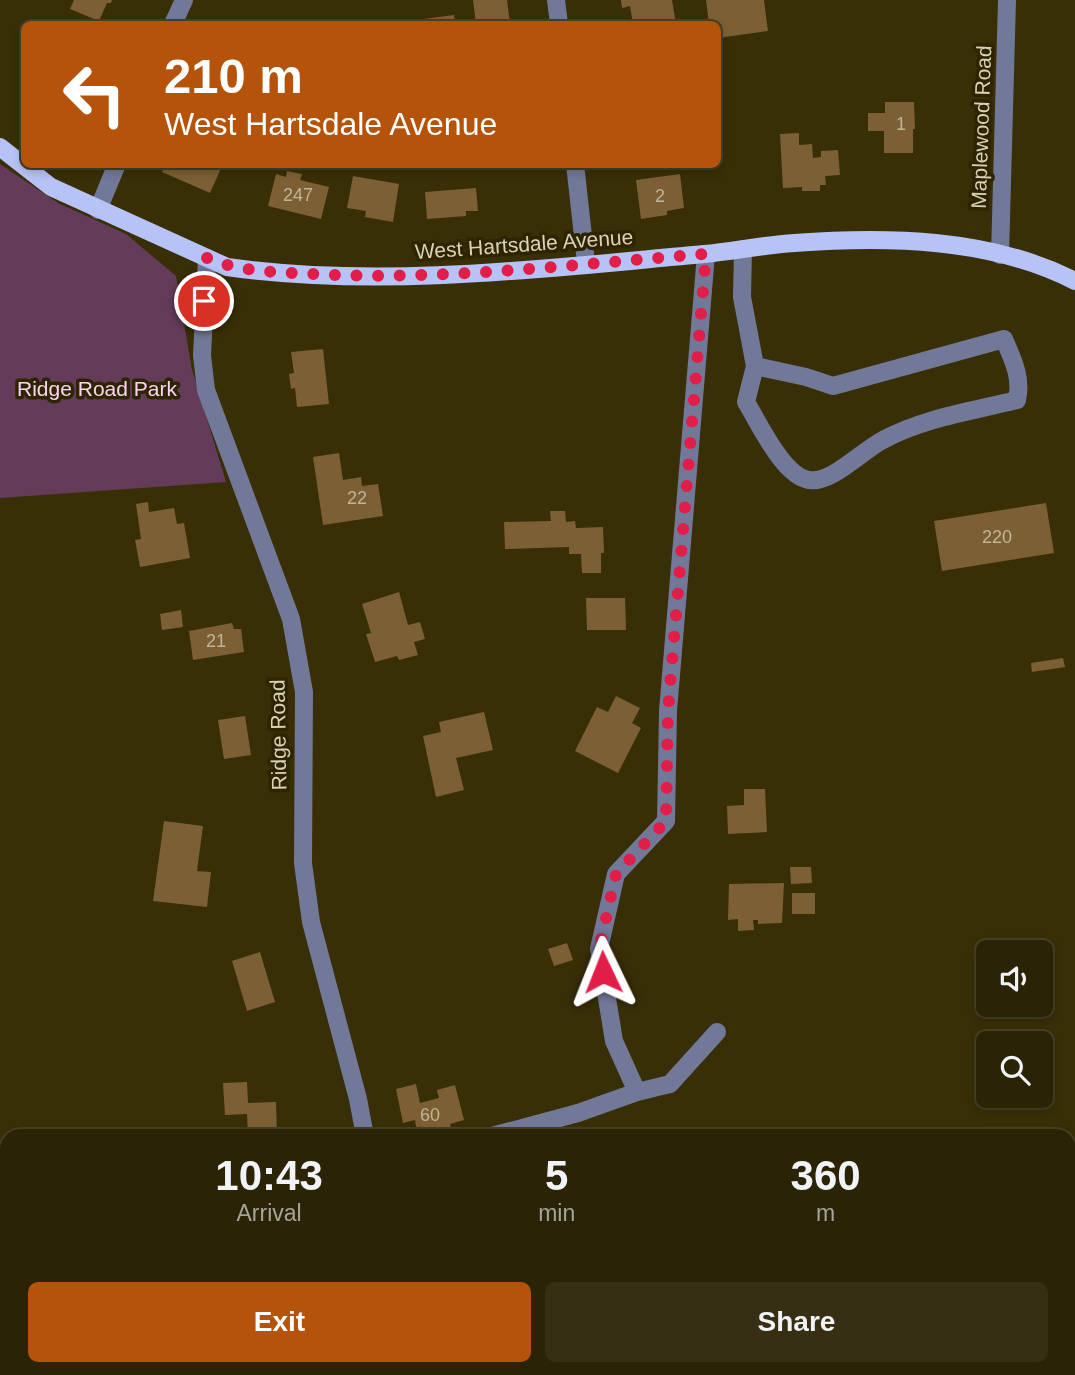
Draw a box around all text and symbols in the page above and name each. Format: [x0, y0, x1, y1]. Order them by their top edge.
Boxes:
street label: Maplewood Road [967, 45, 995, 209]
icon: left [49, 49, 140, 140]
text: 210 m [164, 49, 303, 103]
text: West Hartsdale Avenue [164, 106, 497, 142]
house number: 1 [896, 114, 906, 134]
house number: 247 [283, 185, 313, 205]
house number: 2 [655, 186, 665, 206]
street label: West Hartsdale Avenue [414, 225, 634, 263]
pin [174, 271, 234, 331]
icon: arrive [185, 282, 223, 320]
park label: Ridge Road Park [17, 377, 177, 400]
house number: 22 [347, 488, 367, 508]
house number: 220 [982, 527, 1012, 547]
house number: 21 [206, 631, 226, 651]
street label: Ridge Road [266, 679, 290, 791]
position arrow [566, 935, 640, 1009]
map controls [976, 940, 1053, 1108]
button: sound [976, 940, 1053, 1017]
button: search [976, 1031, 1053, 1108]
house number: 60 [420, 1105, 440, 1125]
text: 10:43 [215, 1152, 323, 1199]
text: 5 [545, 1152, 568, 1199]
text: 360 [791, 1152, 861, 1199]
text: Arrival [236, 1200, 302, 1226]
text: min [538, 1200, 575, 1226]
text: m [816, 1200, 835, 1226]
button: Exit [28, 1282, 531, 1362]
button: Share [545, 1282, 1048, 1362]

